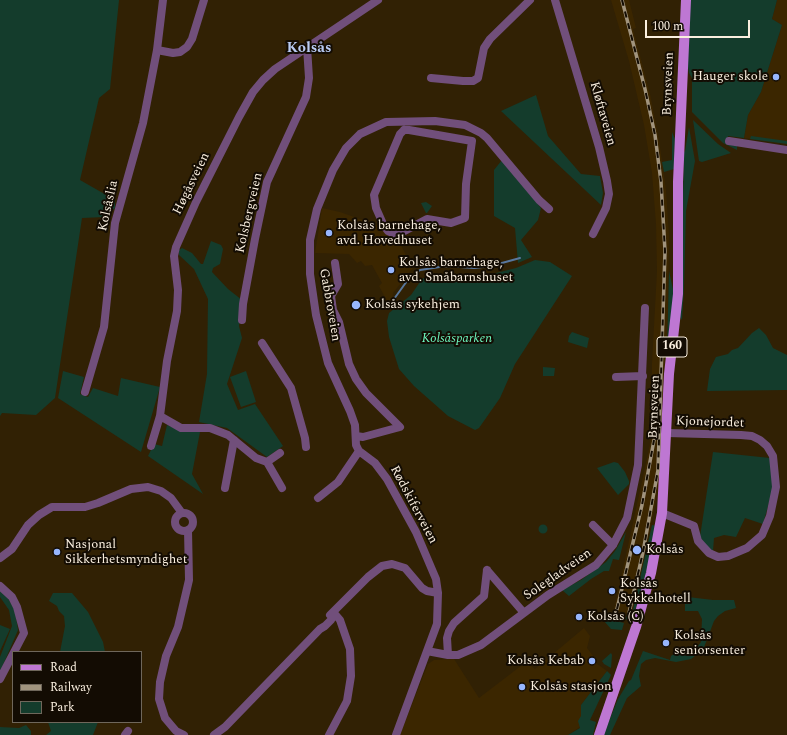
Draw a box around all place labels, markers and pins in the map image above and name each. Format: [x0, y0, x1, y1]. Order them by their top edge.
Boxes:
place label: Hauger skole [692, 69, 768, 85]
marker: Hauger skole [771, 72, 781, 82]
place label: Kolsås barnehage, avd. Hovedhuset [337, 218, 441, 249]
marker: Kolsås barnehage, avd. Hovedhuset [324, 228, 334, 238]
place label: Kolsås barnehage, avd. Småbarnshuset [399, 255, 513, 286]
marker: Kolsås barnehage, avd. Småbarnshuset [386, 265, 396, 275]
place label: Kolsås sykehjem [365, 297, 460, 313]
marker: Kolsås sykehjem [350, 299, 362, 311]
place label: Nasjonal Sikkerhetsmyndighet [65, 537, 187, 568]
place label: Kolsås [646, 542, 684, 558]
marker: Kolsås [631, 544, 643, 556]
marker: Nasjonal Sikkerhetsmyndighet [52, 547, 62, 557]
place label: Kolsås Sykkelhotell [620, 576, 691, 607]
marker: Kolsås Sykkelhotell [607, 586, 617, 596]
place label: Kolsås (C) [587, 609, 644, 625]
marker: Kolsås (C) [574, 612, 584, 622]
place label: Kolsås seniorsenter [674, 628, 745, 659]
marker: Kolsås seniorsenter [661, 638, 671, 648]
place label: Kolsås Kebab [507, 653, 584, 669]
marker: Kolsås Kebab [587, 656, 597, 666]
place label: Kolsås stasjon [530, 679, 611, 695]
marker: Kolsås stasjon [517, 682, 527, 692]

